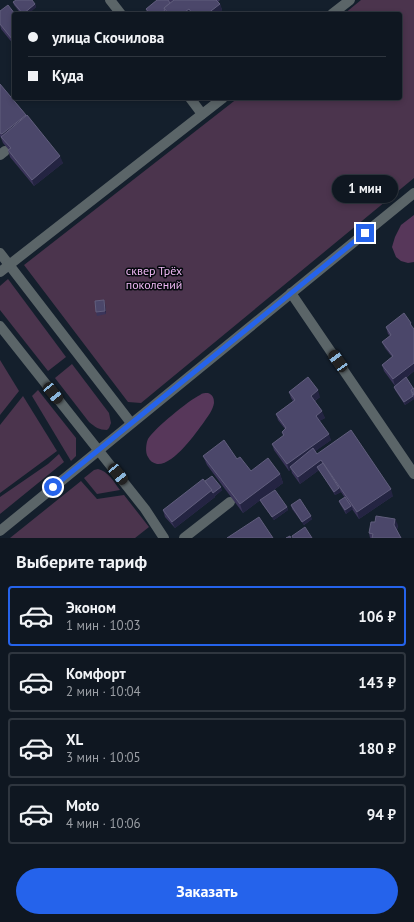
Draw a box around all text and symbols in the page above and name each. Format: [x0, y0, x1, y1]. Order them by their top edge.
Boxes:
text: улица Скочилова [52, 28, 164, 47]
text: Куда [52, 66, 84, 85]
callout: 1 мин [332, 175, 398, 203]
text: 1 мин [348, 180, 382, 197]
route end [356, 224, 374, 242]
park label: сквер Трёх поколений [126, 263, 182, 292]
car [326, 348, 350, 374]
car [41, 380, 65, 406]
car [106, 461, 130, 487]
route start [44, 478, 62, 496]
text: Выберите тариф [16, 550, 147, 573]
icon: car [18, 598, 54, 634]
text: Эконом [66, 598, 116, 617]
text: 106 ₽ [358, 607, 396, 626]
text: 1 мин · 10:03 [66, 617, 141, 634]
icon: car [18, 664, 54, 700]
text: Комфорт [66, 664, 126, 683]
text: 143 ₽ [358, 673, 396, 692]
text: 2 мин · 10:04 [66, 683, 141, 700]
icon: car [18, 730, 54, 766]
text: XL [66, 730, 83, 749]
text: 180 ₽ [358, 739, 396, 758]
text: 3 мин · 10:05 [66, 749, 141, 766]
icon: car [18, 796, 54, 832]
text: Moto [66, 796, 99, 815]
text: 94 ₽ [367, 805, 396, 824]
text: 4 мин · 10:06 [66, 815, 141, 832]
button: Заказать [16, 868, 398, 914]

